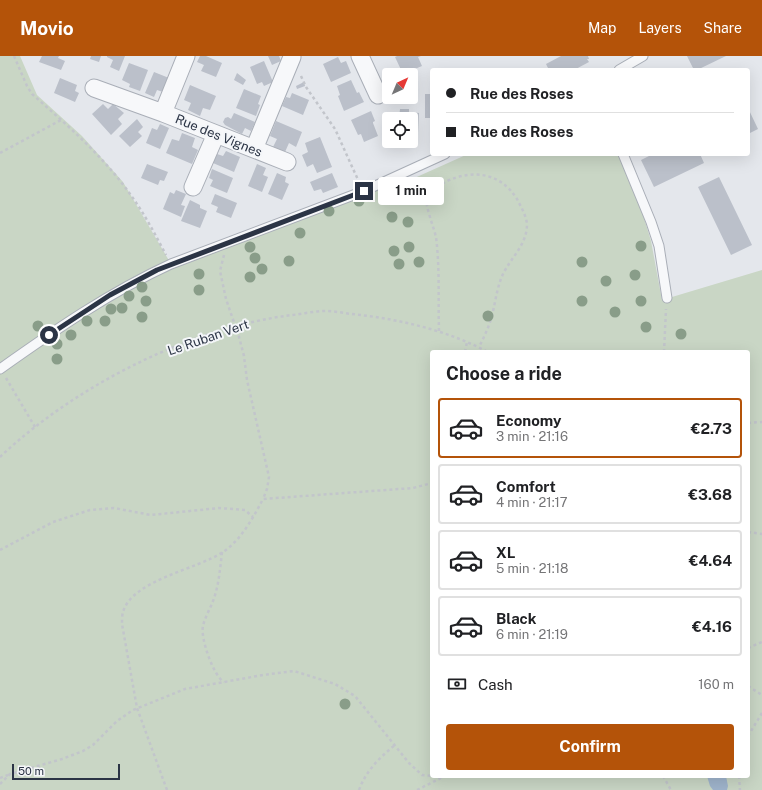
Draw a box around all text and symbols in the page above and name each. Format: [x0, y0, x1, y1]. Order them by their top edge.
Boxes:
text: Movio [20, 17, 74, 39]
text: Map [588, 20, 616, 36]
text: Layers [638, 20, 682, 36]
text: Share [704, 20, 742, 36]
north arrow [382, 68, 418, 104]
map controls [382, 68, 418, 148]
text: Rue des Roses [470, 85, 573, 102]
street label: Rue des Vignes [173, 111, 264, 160]
button: locate [382, 112, 418, 148]
text: Rue des Roses [470, 123, 573, 140]
callout: 1 min [378, 177, 444, 205]
route end [355, 182, 373, 200]
text: 1 min [395, 183, 427, 198]
street label: Le Ruban Vert [166, 317, 251, 358]
route start [40, 326, 58, 344]
text: Choose a ride [446, 363, 562, 384]
icon: car [448, 410, 484, 446]
text: Economy [496, 412, 561, 429]
text: €2.73 [691, 420, 732, 437]
text: 3 min · 21:16 [496, 429, 568, 444]
icon: car [448, 476, 484, 512]
text: Comfort [496, 478, 556, 495]
text: €3.68 [688, 486, 732, 503]
text: 4 min · 21:17 [496, 495, 568, 510]
icon: car [448, 542, 484, 578]
text: XL [496, 544, 515, 561]
text: €4.64 [689, 552, 732, 569]
text: 5 min · 21:18 [496, 561, 568, 576]
icon: car [448, 608, 484, 644]
text: Black [496, 610, 536, 627]
text: €4.16 [692, 618, 732, 635]
text: 6 min · 21:19 [496, 627, 568, 642]
icon: cash [446, 673, 468, 695]
text: Cash [478, 676, 513, 693]
text: 160 m [698, 677, 734, 692]
button: Confirm [446, 724, 734, 770]
scale bar [12, 762, 120, 781]
text: 50 m [18, 765, 44, 777]

